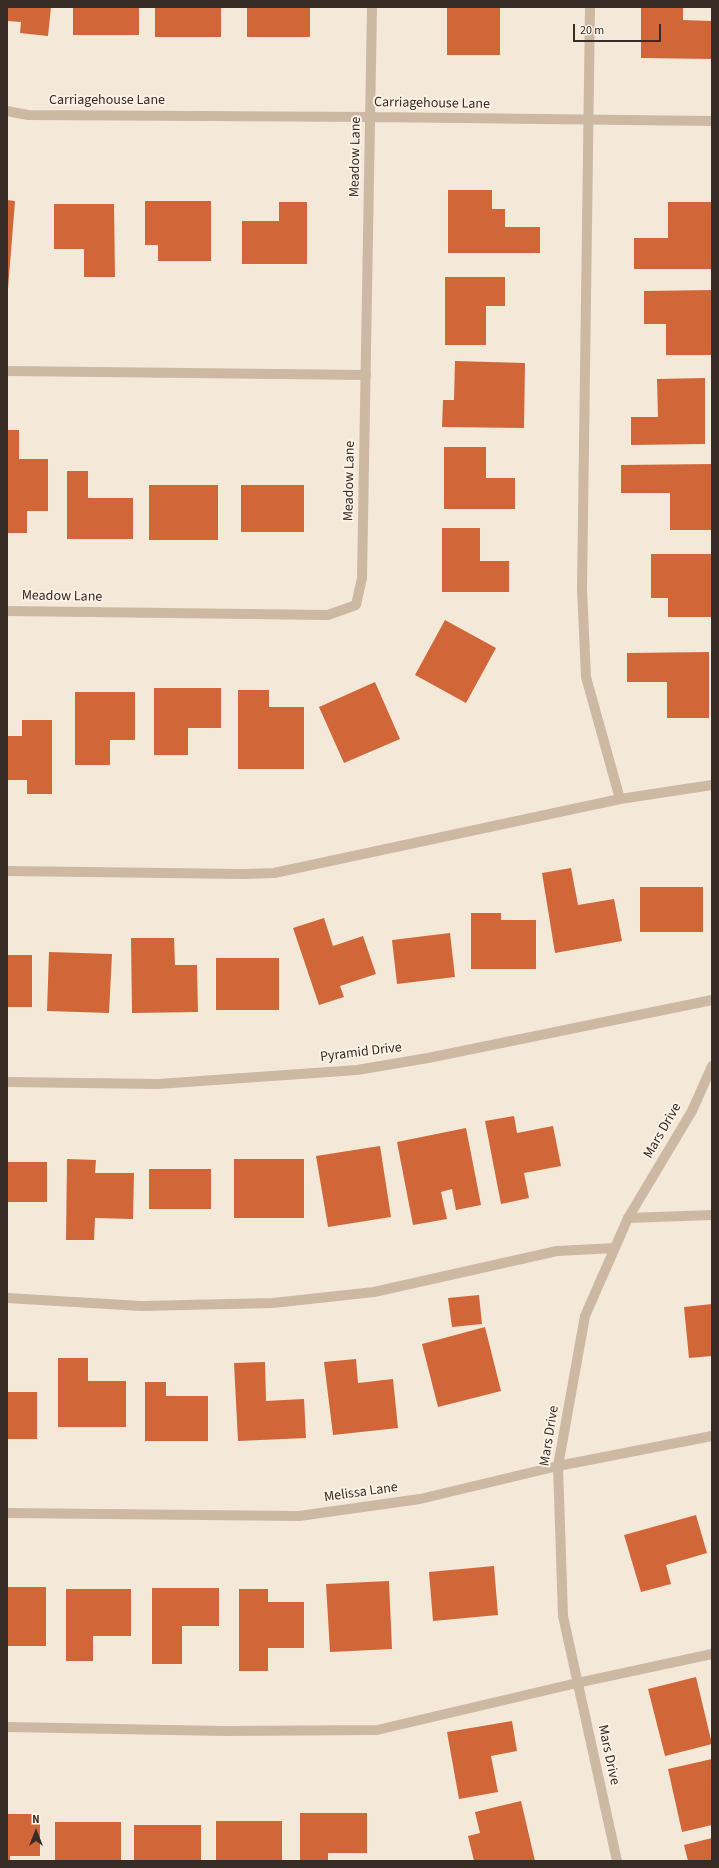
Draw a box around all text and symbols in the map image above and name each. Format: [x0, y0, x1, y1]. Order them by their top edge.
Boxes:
scale bar [575, 16, 663, 42]
text: 20 m [580, 22, 604, 39]
street label: Carriagehouse Lane [49, 93, 165, 109]
street label: Carriagehouse Lane [374, 95, 490, 113]
street label: Meadow Lane [347, 117, 365, 197]
street label: Meadow Lane [341, 441, 359, 521]
street label: Meadow Lane [22, 588, 102, 606]
street label: Pyramid Drive [319, 1040, 403, 1066]
street label: Mars Drive [640, 1100, 686, 1162]
street label: Mars Drive [537, 1405, 563, 1467]
street label: Melissa Lane [323, 1480, 399, 1506]
street label: Mars Drive [593, 1723, 623, 1787]
north arrow [16, 1812, 56, 1852]
text: N [32, 1812, 40, 1827]

